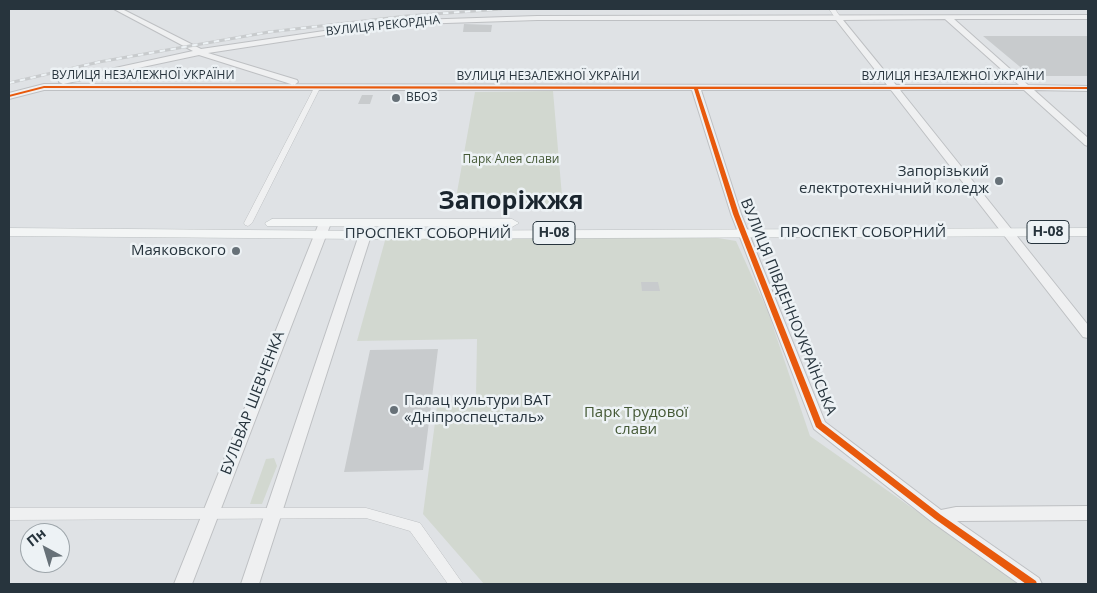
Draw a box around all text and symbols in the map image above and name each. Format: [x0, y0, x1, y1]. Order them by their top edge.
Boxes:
street label: ВУЛИЦЯ РЕКОРДНА [325, 13, 441, 39]
street label: ВУЛИЦЯ НЕЗАЛЕЖНОЇ УКРАЇНИ [51, 69, 235, 83]
street label: ВУЛИЦЯ НЕЗАЛЕЖНОЇ УКРАЇНИ [456, 70, 640, 84]
street label: ВУЛИЦЯ НЕЗАЛЕЖНОЇ УКРАЇНИ [861, 70, 1045, 84]
place label: ВБОЗ [406, 91, 437, 105]
marker: ВБОЗ [390, 92, 402, 104]
park label: Парк Алея слави [463, 153, 559, 167]
place label: Запорізький електротехнічний коледж [799, 163, 989, 198]
marker: Запорізький електротехнічний коледж [993, 175, 1005, 187]
district label: Запоріжжя [439, 187, 583, 217]
street label: ВУЛИЦЯ ПІВДЕННОУКРАЇНСЬКА [736, 196, 840, 418]
road number: Н-08 [1027, 220, 1069, 243]
road number: Н-08 [533, 222, 575, 244]
street label: ПРОСПЕКТ СОБОРНИЙ [780, 224, 946, 242]
street label: ПРОСПЕКТ СОБОРНИЙ [345, 225, 511, 243]
place label: Маяковского [131, 242, 226, 260]
marker: Маяковского [230, 245, 242, 257]
street label: БУЛЬВАР ШЕВЧЕНКА [217, 329, 289, 477]
place label: Палац культури ВАТ «Дніпроспецсталь» [404, 392, 551, 427]
marker: Палац культури ВАТ «Дніпроспецсталь» [388, 404, 400, 416]
park label: Парк Трудової слави [584, 404, 688, 439]
north arrow [20, 523, 70, 573]
text: Пн [22, 523, 50, 550]

